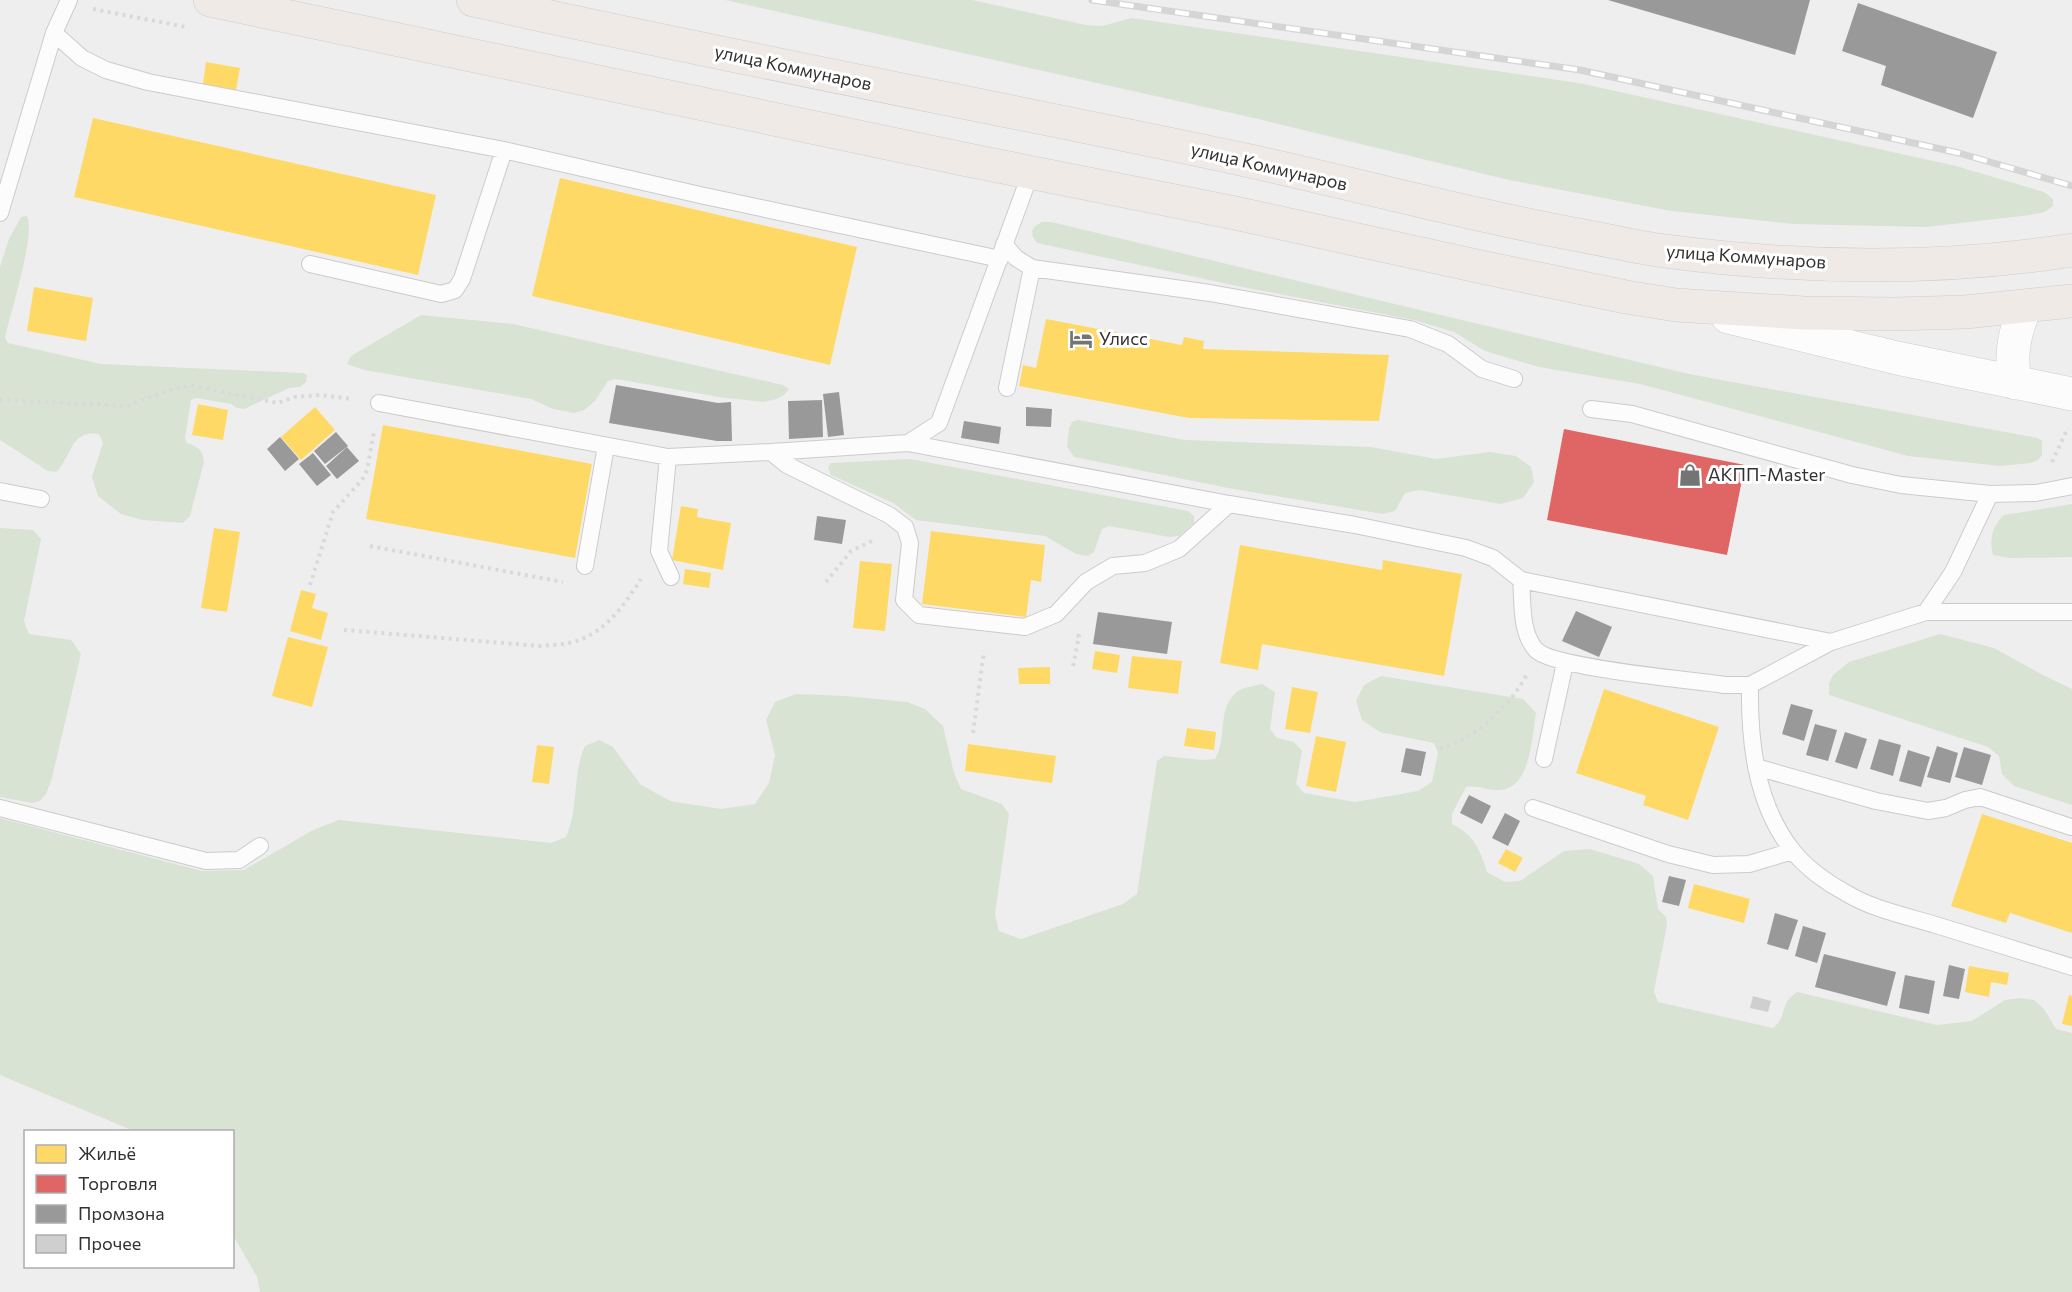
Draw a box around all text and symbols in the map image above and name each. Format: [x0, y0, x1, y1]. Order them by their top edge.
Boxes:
street label: улица Коммунаров [713, 40, 874, 94]
street label: улица Коммунаров [1189, 137, 1350, 195]
street label: улица Коммунаров [1665, 239, 1827, 273]
hotel icon: Улисс [1068, 326, 1094, 352]
place label: Улисс [1099, 327, 1148, 349]
shop icon: АКПП-Master [1677, 462, 1703, 488]
place label: АКПП-Master [1708, 463, 1826, 485]
legend [24, 1130, 234, 1268]
text: Жильё [78, 1142, 136, 1164]
text: Торговля [78, 1172, 157, 1194]
text: Промзона [78, 1202, 165, 1224]
text: Прочее [78, 1232, 141, 1254]

